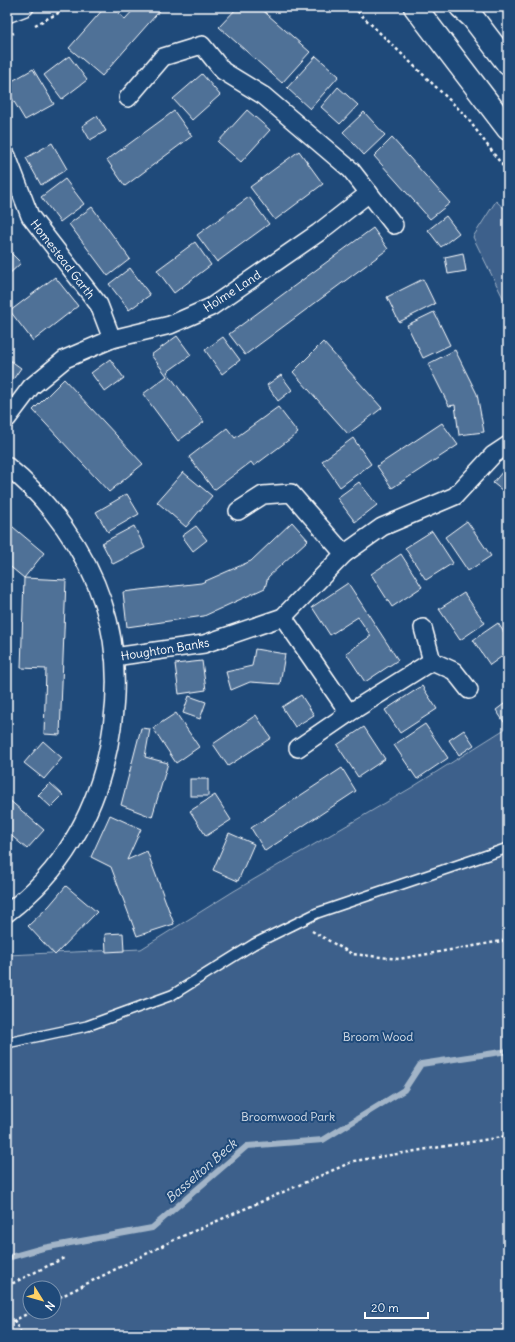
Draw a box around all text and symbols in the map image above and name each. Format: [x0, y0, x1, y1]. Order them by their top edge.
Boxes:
street label: Homestead Garth [27, 216, 99, 302]
street label: Holme Land [201, 267, 263, 315]
street label: Houghton Banks [120, 635, 210, 663]
park label: Broom Wood [343, 1029, 413, 1044]
park label: Broomwood Park [241, 1109, 335, 1124]
water label: Basselton Beck [162, 1135, 241, 1207]
north arrow [22, 1280, 62, 1320]
scale bar [365, 1294, 428, 1320]
text: N [42, 1299, 58, 1313]
text: 20 m [371, 1300, 399, 1315]

